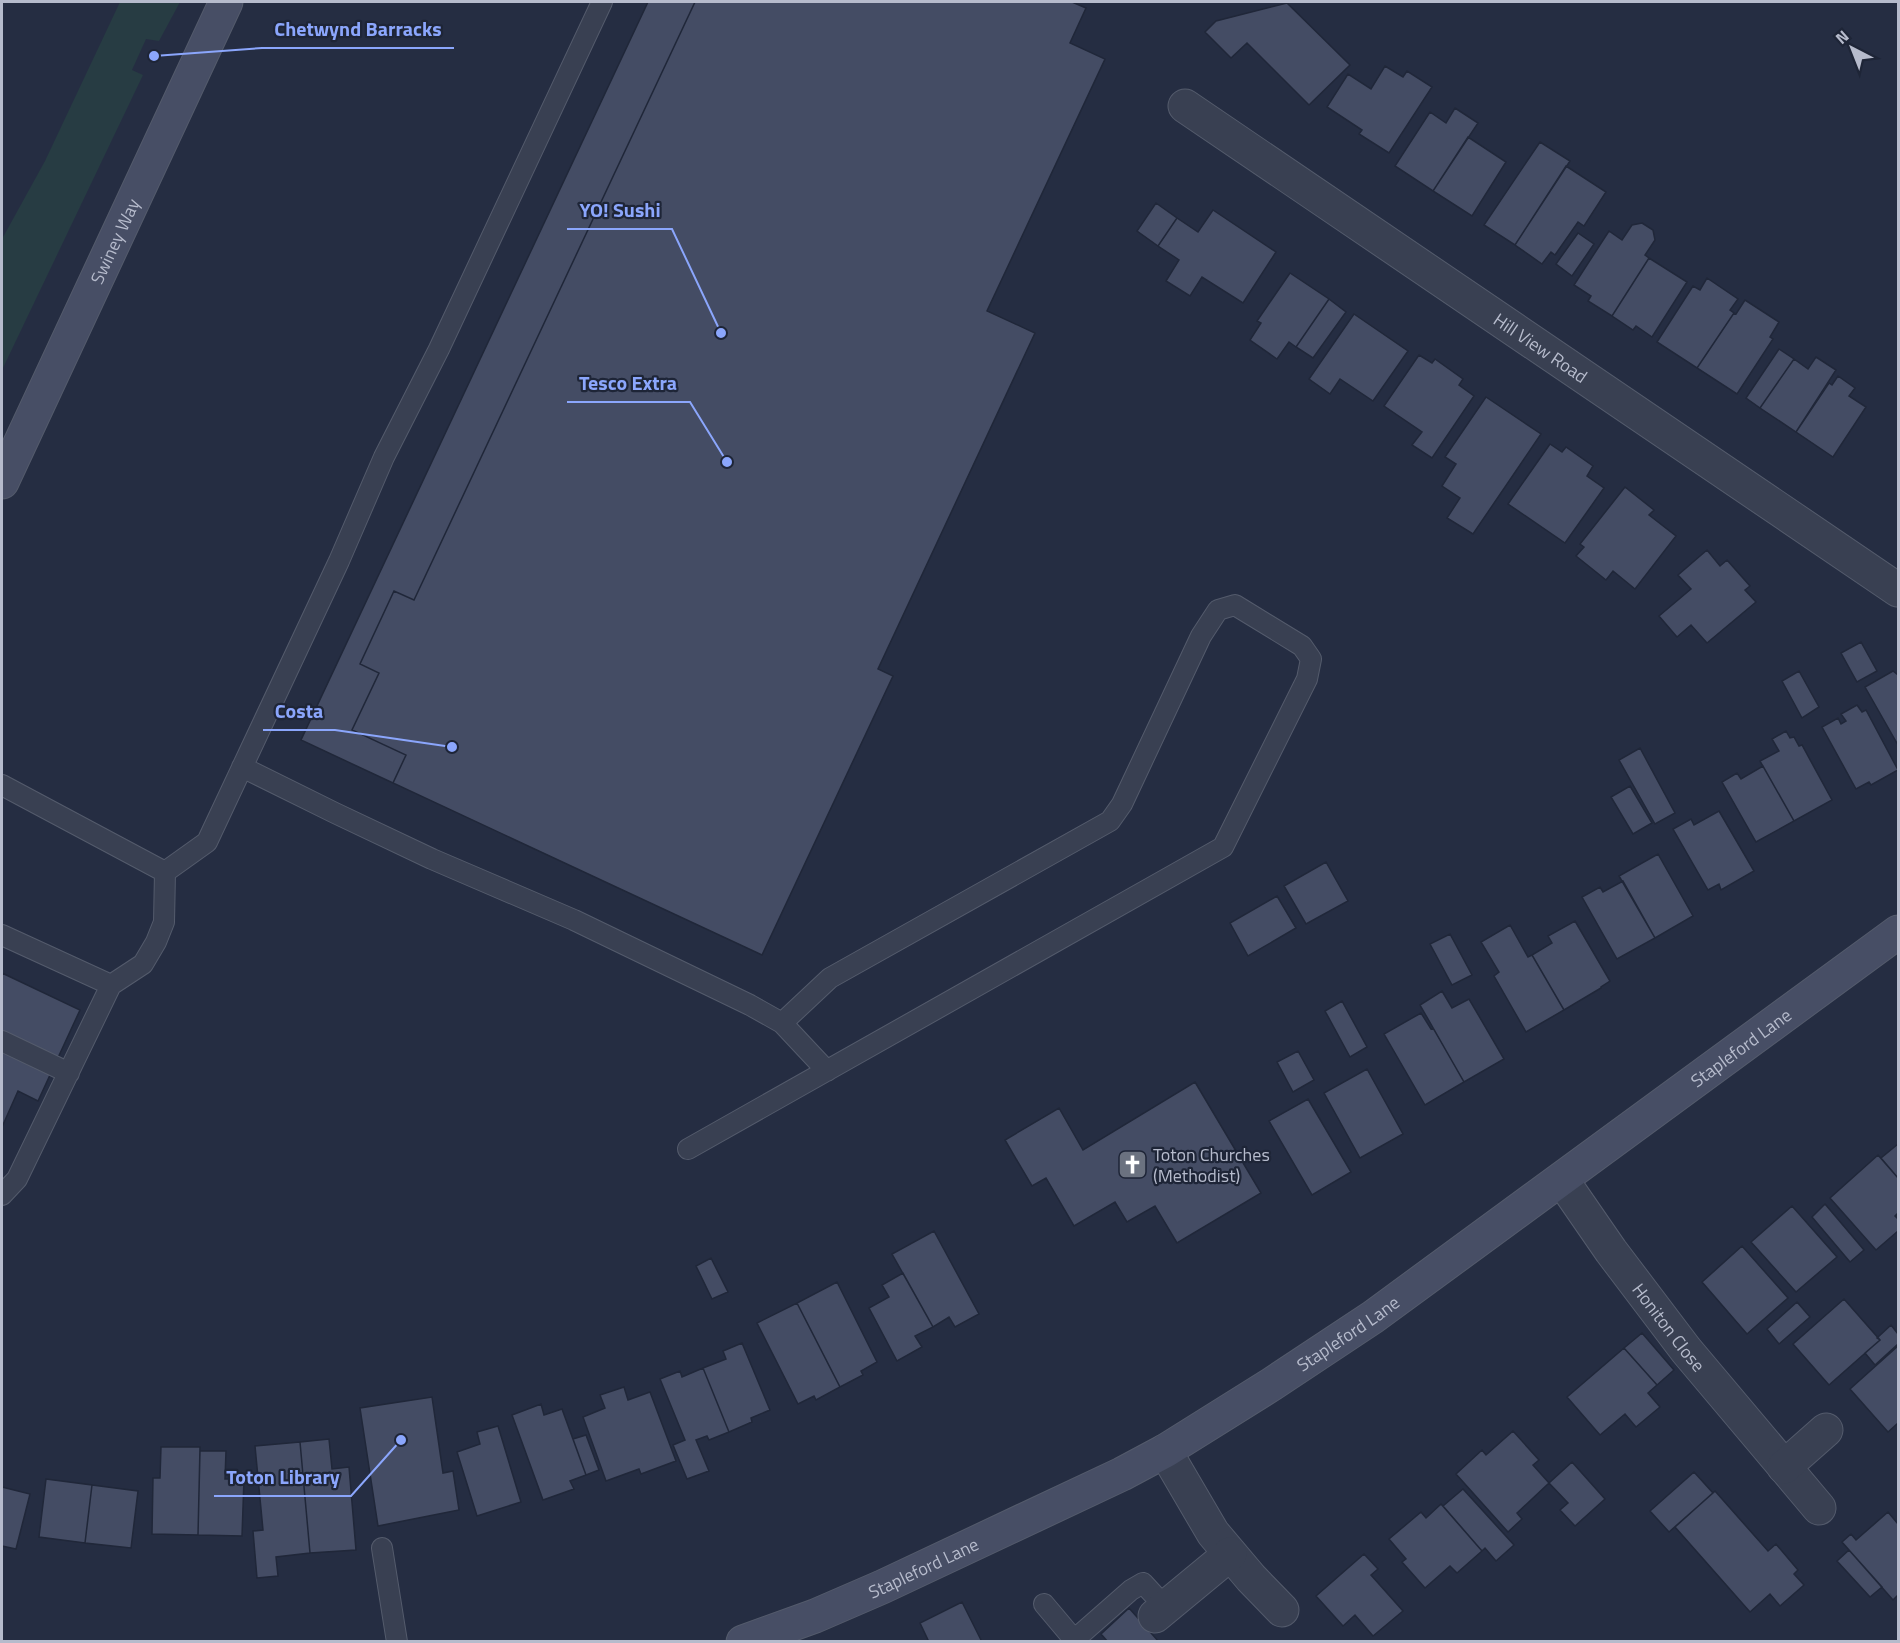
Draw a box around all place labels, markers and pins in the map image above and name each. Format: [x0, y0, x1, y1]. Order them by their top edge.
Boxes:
callout: Chetwynd Barracks [262, 10, 454, 48]
callout: YO! Sushi [567, 191, 672, 229]
callout: Tesco Extra [567, 364, 690, 402]
callout: Costa [263, 692, 335, 730]
place label: Toton Churches (Methodist) [1153, 1141, 1270, 1189]
church icon: Toton Churches (Methodist) [1116, 1148, 1148, 1180]
callout: Toton Library [214, 1458, 351, 1496]

